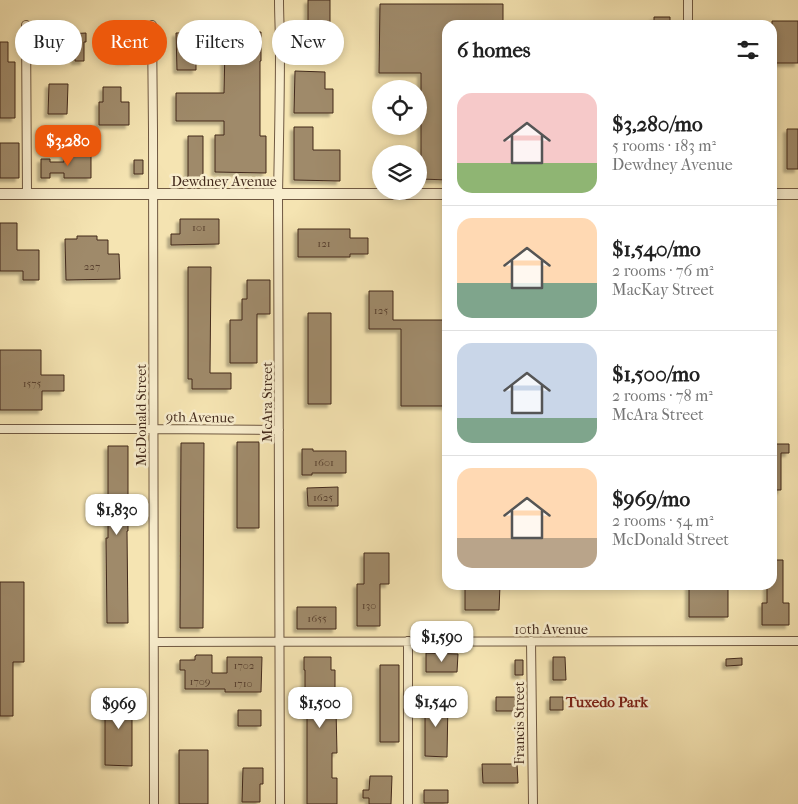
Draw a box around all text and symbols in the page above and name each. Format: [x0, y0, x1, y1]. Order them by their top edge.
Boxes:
chip: Buy [15, 20, 82, 65]
chip: Rent [92, 20, 167, 65]
chip: Filters [177, 20, 262, 65]
chip: New [272, 20, 344, 65]
icon: filters [734, 36, 762, 64]
text: 6 homes [457, 38, 531, 62]
map controls [372, 80, 427, 200]
button: locate [372, 80, 427, 135]
text: $3,280/mo [612, 112, 703, 136]
icon: home [497, 113, 557, 173]
pin: $3,280 [27, 124, 109, 167]
text: $3,280 [46, 131, 90, 150]
text: 5 rooms · 183 m² [612, 136, 716, 155]
button: layers [372, 145, 427, 200]
text: Dewdney Avenue [612, 155, 733, 174]
street label: Dewdney Avenue [171, 173, 277, 190]
house number: 101 [192, 221, 206, 234]
house number: 121 [317, 237, 331, 250]
text: $1,540/mo [612, 237, 701, 261]
icon: home [497, 238, 557, 298]
house number: 227 [84, 260, 100, 273]
text: 2 rooms · 76 m² [612, 261, 713, 280]
text: MacKay Street [612, 280, 714, 299]
house number: 125 [374, 304, 388, 317]
street label: McAra Street [259, 362, 276, 442]
text: $1,500/mo [612, 362, 700, 386]
icon: home [497, 363, 557, 423]
street label: McDonald Street [133, 364, 150, 466]
house number: 1575 [23, 377, 42, 390]
text: 2 rooms · 78 m² [612, 386, 713, 405]
text: McAra Street [612, 405, 704, 424]
street label: 9th Avenue [166, 408, 234, 427]
house number: 1601 [314, 456, 334, 469]
text: $969/mo [612, 487, 690, 511]
icon: home [497, 488, 557, 548]
house number: 1625 [313, 491, 333, 504]
pin: $1,830 [76, 494, 158, 536]
text: $1,830 [96, 500, 138, 519]
text: 2 rooms · 54 m² [612, 511, 713, 530]
text: McDonald Street [612, 530, 729, 549]
house number: 130 [362, 599, 376, 612]
house number: 1655 [307, 612, 327, 625]
pin: $1,590 [401, 620, 483, 663]
street label: 10th Avenue [514, 621, 588, 638]
text: $1,590 [421, 627, 463, 646]
house number: 1702 [234, 659, 255, 672]
house number: 1709 [189, 675, 211, 688]
house number: 1710 [233, 677, 253, 690]
street label: Francis Street [511, 681, 528, 765]
pin: $1,500 [279, 686, 361, 729]
pin: $1,540 [395, 686, 477, 728]
pin: $969 [89, 688, 149, 730]
text: $1,540 [415, 692, 457, 711]
text: $1,500 [299, 693, 341, 712]
district label: Tuxedo Park [565, 693, 649, 711]
text: $969 [102, 694, 136, 713]

